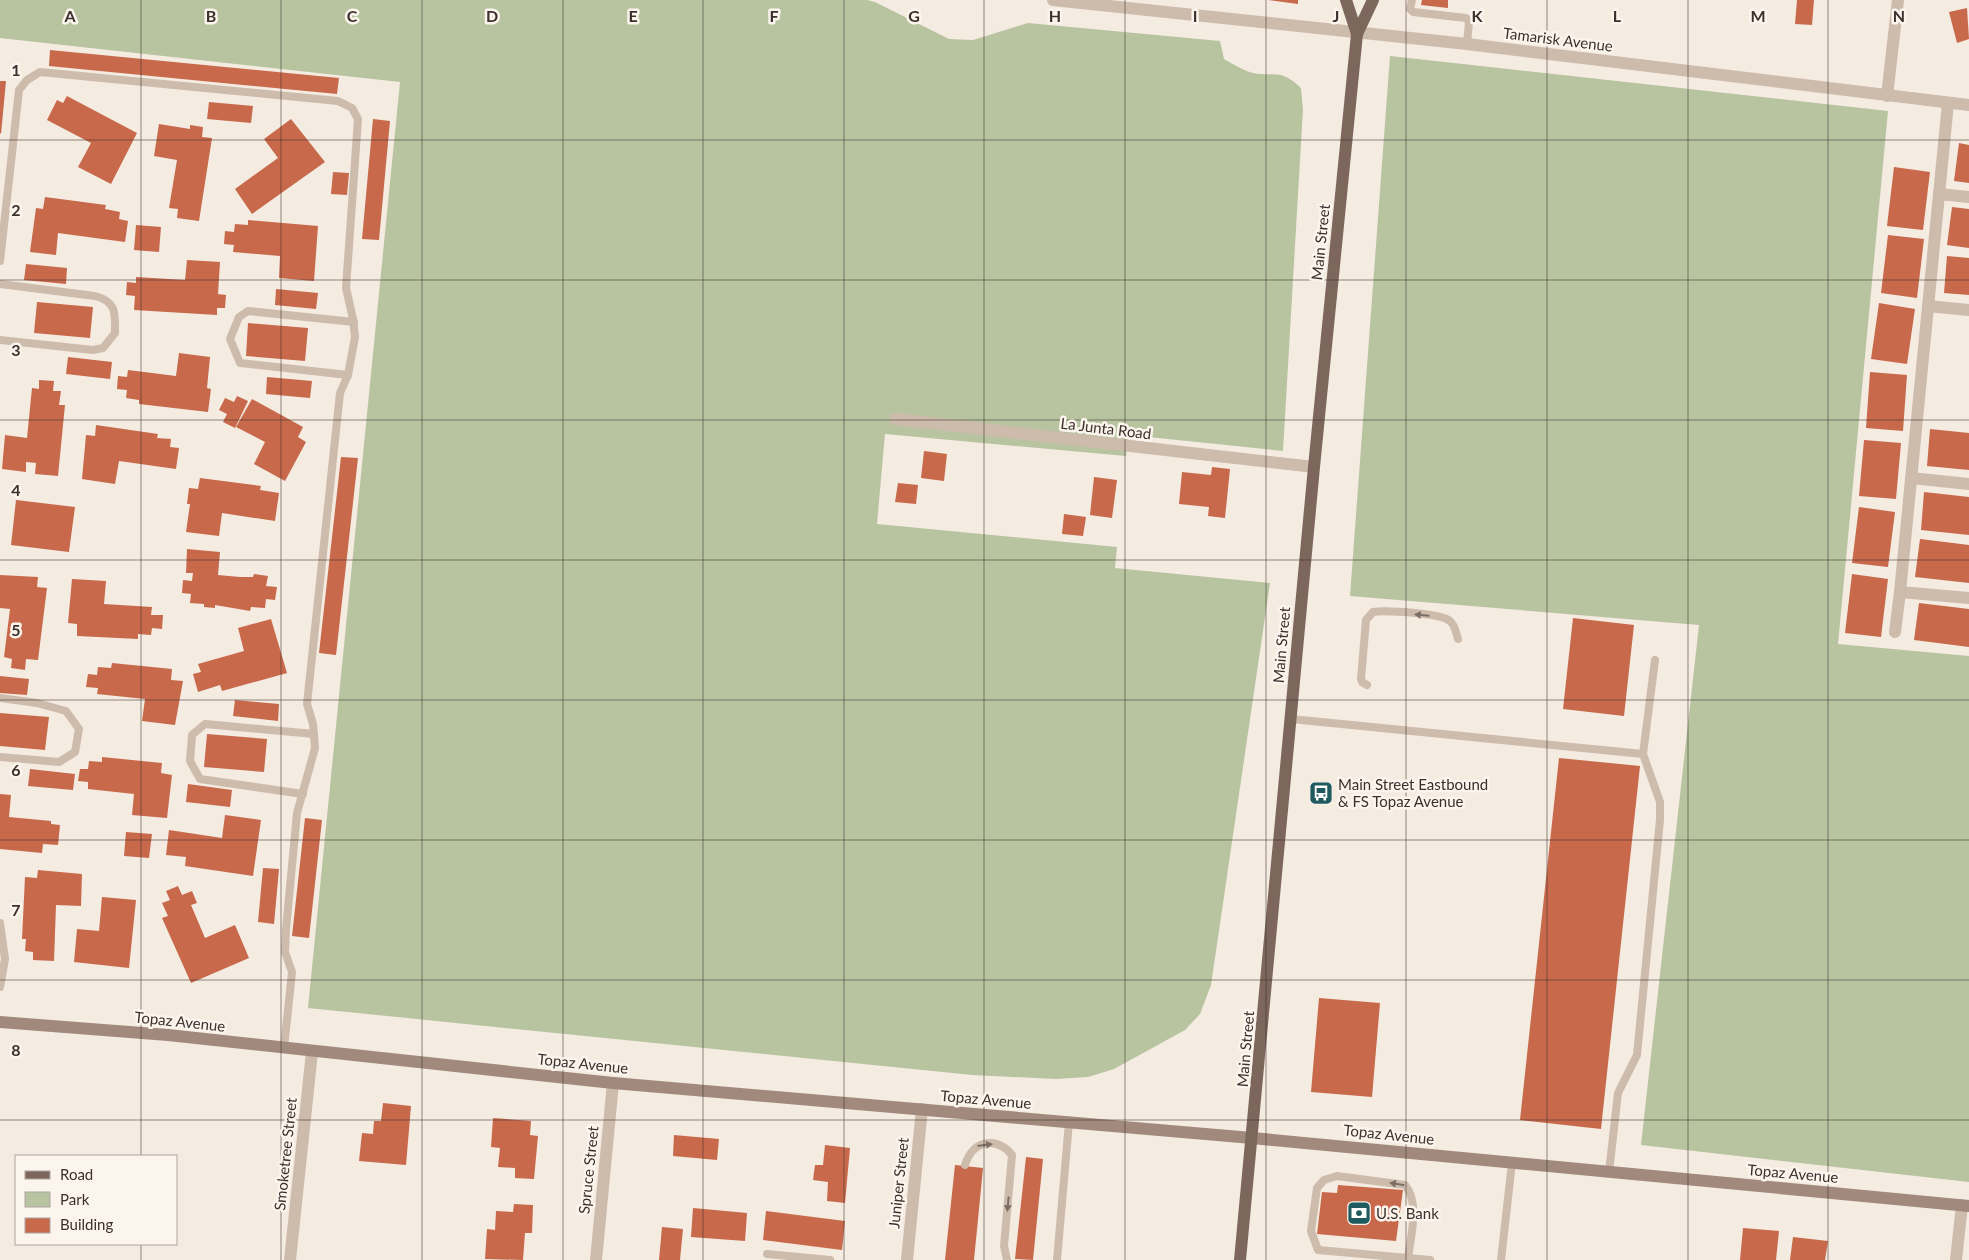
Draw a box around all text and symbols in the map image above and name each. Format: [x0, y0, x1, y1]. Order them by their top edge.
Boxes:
text: A [63, 6, 76, 25]
text: B [206, 6, 216, 25]
text: C [347, 6, 358, 25]
text: D [486, 6, 498, 25]
text: E [628, 6, 638, 25]
text: F [769, 6, 779, 25]
text: G [908, 6, 920, 25]
text: H [1049, 6, 1061, 25]
text: I [1193, 6, 1197, 25]
text: J [1333, 6, 1339, 25]
text: K [1472, 6, 1484, 25]
text: L [1613, 6, 1622, 25]
text: M [1750, 6, 1766, 25]
text: N [1893, 6, 1905, 25]
street label: Tamarisk Avenue [1502, 23, 1614, 55]
text: 1 [11, 60, 21, 79]
text: 2 [11, 200, 21, 219]
street label: Main Street [1307, 202, 1333, 281]
text: 3 [11, 340, 21, 359]
street label: La Junta Road [1060, 414, 1152, 442]
text: 4 [11, 480, 21, 499]
street label: Main Street [1269, 606, 1293, 684]
one-way arrow [1414, 611, 1430, 619]
text: 5 [11, 620, 21, 639]
text: 6 [11, 760, 21, 779]
place label: Main Street Eastbound & FS Topaz Avenue [1338, 775, 1488, 810]
bus stop icon: Main Street Eastbound & FS Topaz Avenue [1308, 780, 1334, 806]
text: 7 [11, 900, 21, 919]
street label: Topaz Avenue [134, 1007, 226, 1035]
street label: Main Street [1233, 1010, 1257, 1088]
text: 8 [11, 1040, 21, 1059]
street label: Topaz Avenue [537, 1049, 629, 1077]
street label: Topaz Avenue [940, 1086, 1032, 1112]
street label: Smoketree Street [270, 1096, 300, 1211]
street label: Topaz Avenue [1343, 1120, 1435, 1148]
street label: Spruce Street [574, 1124, 602, 1215]
street label: Juniper Street [884, 1136, 912, 1229]
one-way arrow [977, 1141, 993, 1149]
legend [15, 1155, 178, 1245]
street label: Topaz Avenue [1747, 1160, 1839, 1186]
text: Road [60, 1165, 93, 1183]
one-way arrow [1389, 1180, 1405, 1188]
text: Park [60, 1190, 90, 1208]
one-way arrow [1003, 1196, 1011, 1212]
bank icon: U.S. Bank [1346, 1200, 1372, 1226]
place label: U.S. Bank [1376, 1204, 1439, 1222]
text: Building [60, 1215, 113, 1233]

